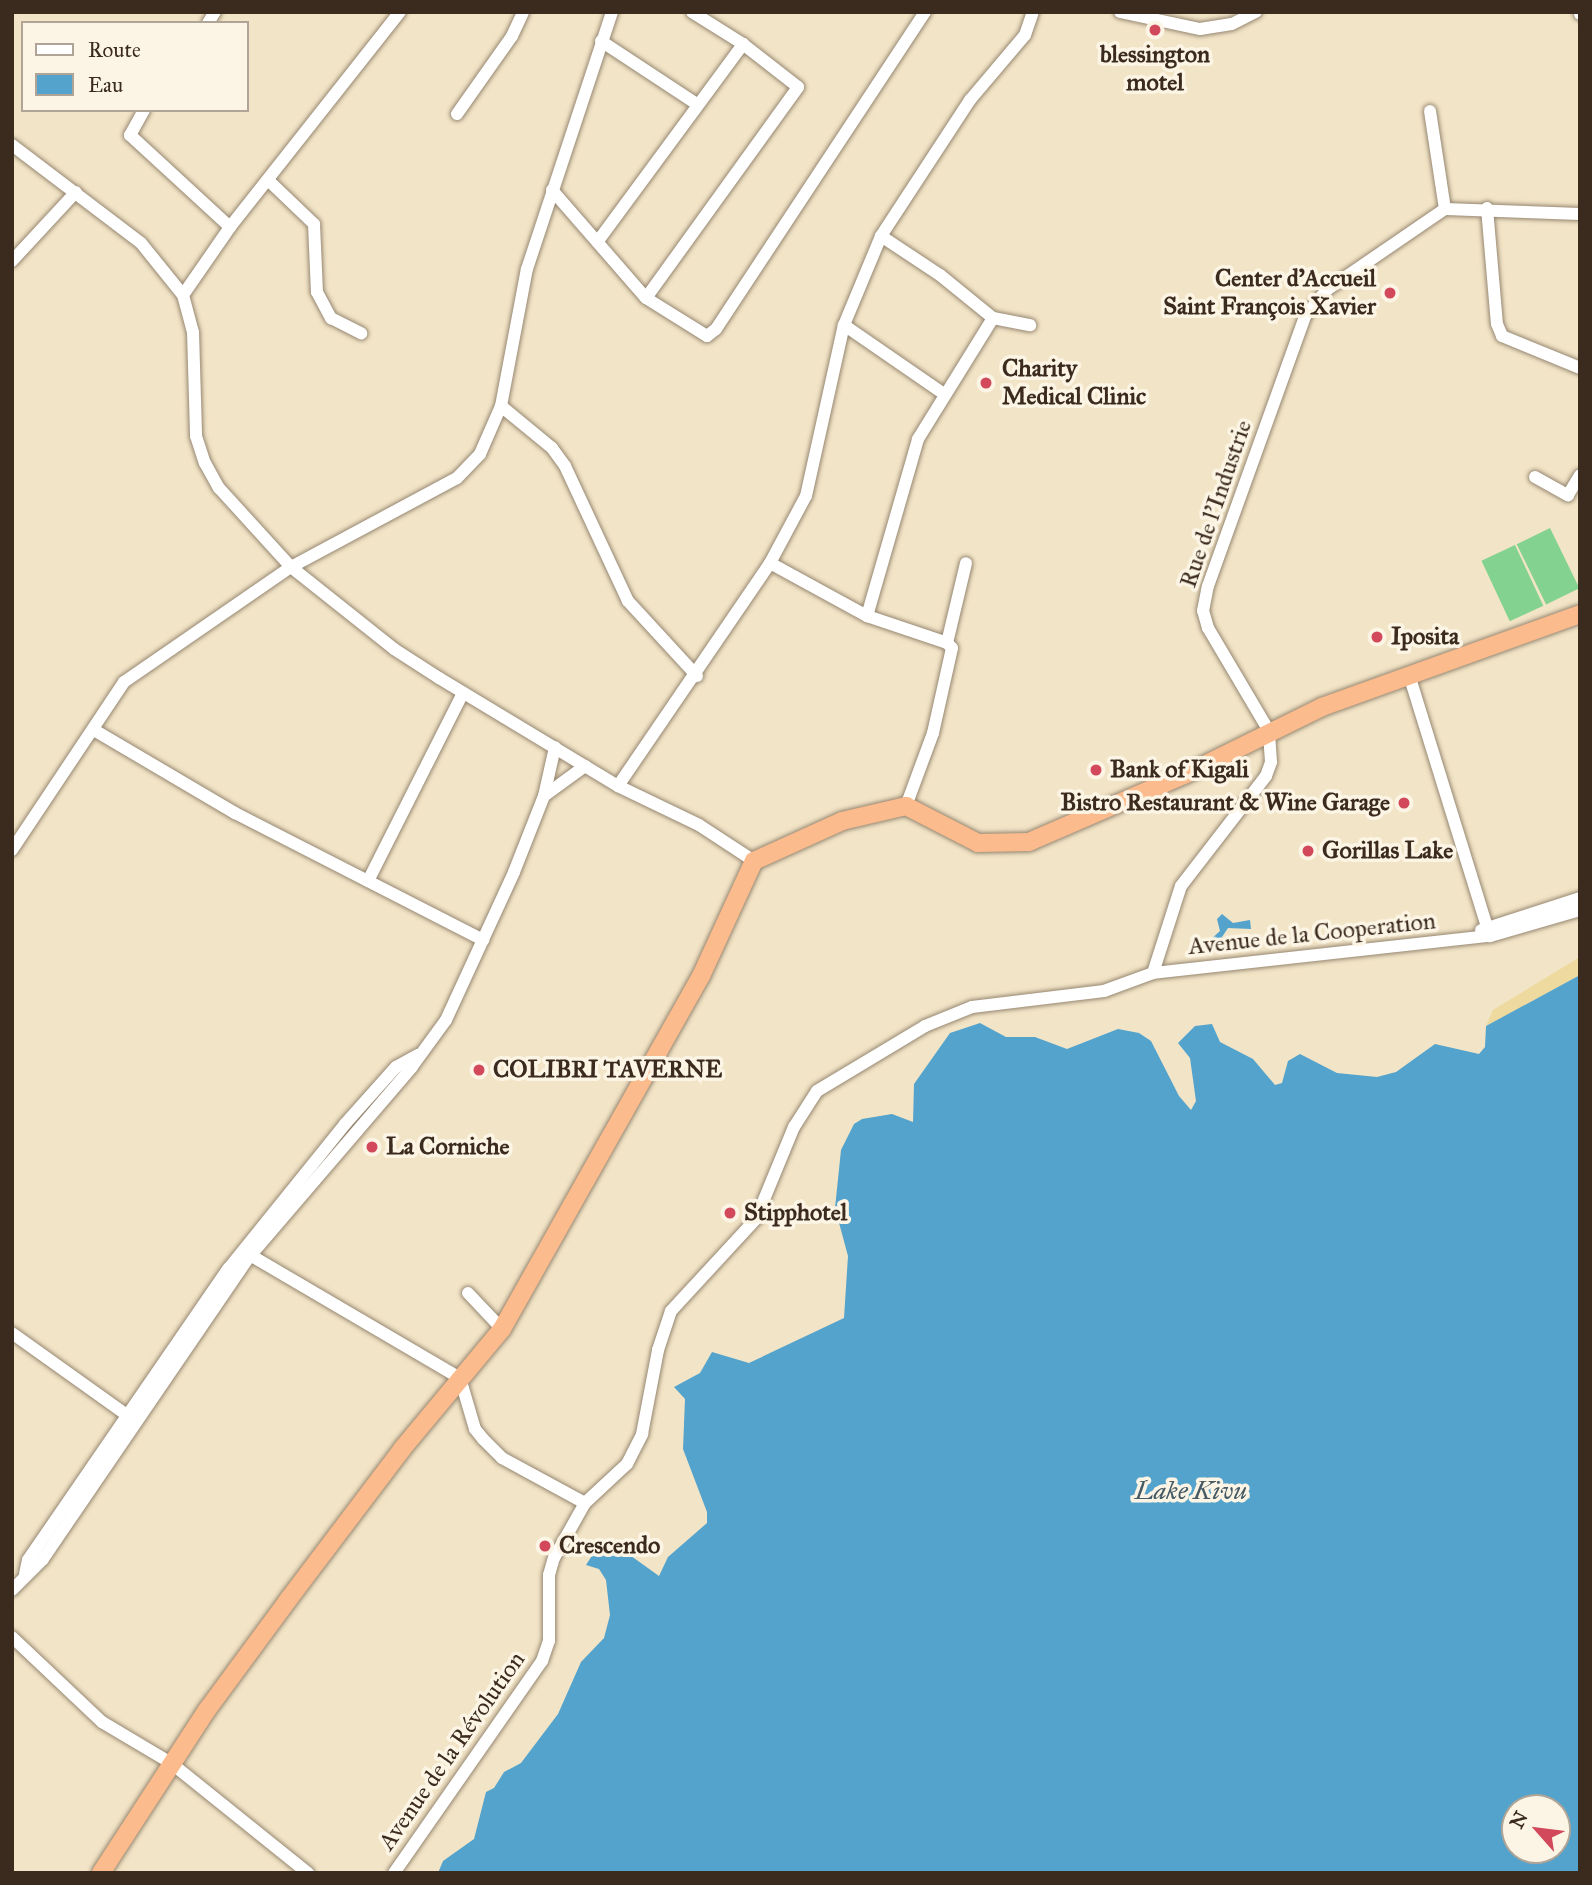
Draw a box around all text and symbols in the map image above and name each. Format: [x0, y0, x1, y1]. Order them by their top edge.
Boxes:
legend [21, 21, 248, 112]
marker: blessington motel [1147, 22, 1163, 38]
text: Route [88, 37, 141, 63]
place label: blessington motel [1100, 41, 1210, 97]
text: Eau [88, 72, 123, 98]
place label: Center d'Accueil Saint François Xavier [1163, 265, 1376, 321]
marker: Center d'Accueil Saint François Xavier [1382, 285, 1398, 301]
place label: Charity Medical Clinic [1002, 355, 1146, 411]
marker: Charity Medical Clinic [976, 373, 996, 393]
street label: Rue de l'Industrie [1174, 417, 1258, 591]
place label: Iposita [1391, 623, 1459, 651]
marker: Iposita [1369, 629, 1385, 645]
place label: Bank of Kigali [1110, 756, 1249, 784]
marker: Bank of Kigali [1088, 762, 1104, 778]
place label: Bistro Restaurant & Wine Garage [1060, 789, 1390, 817]
marker: Bistro Restaurant & Wine Garage [1396, 795, 1412, 811]
place label: Gorillas Lake [1322, 837, 1453, 865]
marker: Gorillas Lake [1300, 843, 1316, 859]
street label: Avenue de la Cooperation [1187, 907, 1437, 961]
place label: COLIBRI TAVERNE [493, 1056, 722, 1084]
marker: COLIBRI TAVERNE [471, 1062, 487, 1078]
place label: La Corniche [386, 1133, 509, 1161]
marker: La Corniche [364, 1139, 380, 1155]
place label: Stipphotel [744, 1199, 847, 1227]
marker: Stipphotel [722, 1205, 738, 1221]
water label: Lake Kivu [1135, 1475, 1247, 1507]
place label: Crescendo [559, 1532, 660, 1560]
marker: Crescendo [537, 1538, 553, 1554]
street label: Avenue de la Révolution [373, 1646, 531, 1856]
north arrow [1501, 1794, 1571, 1864]
text: N [1505, 1807, 1533, 1832]

